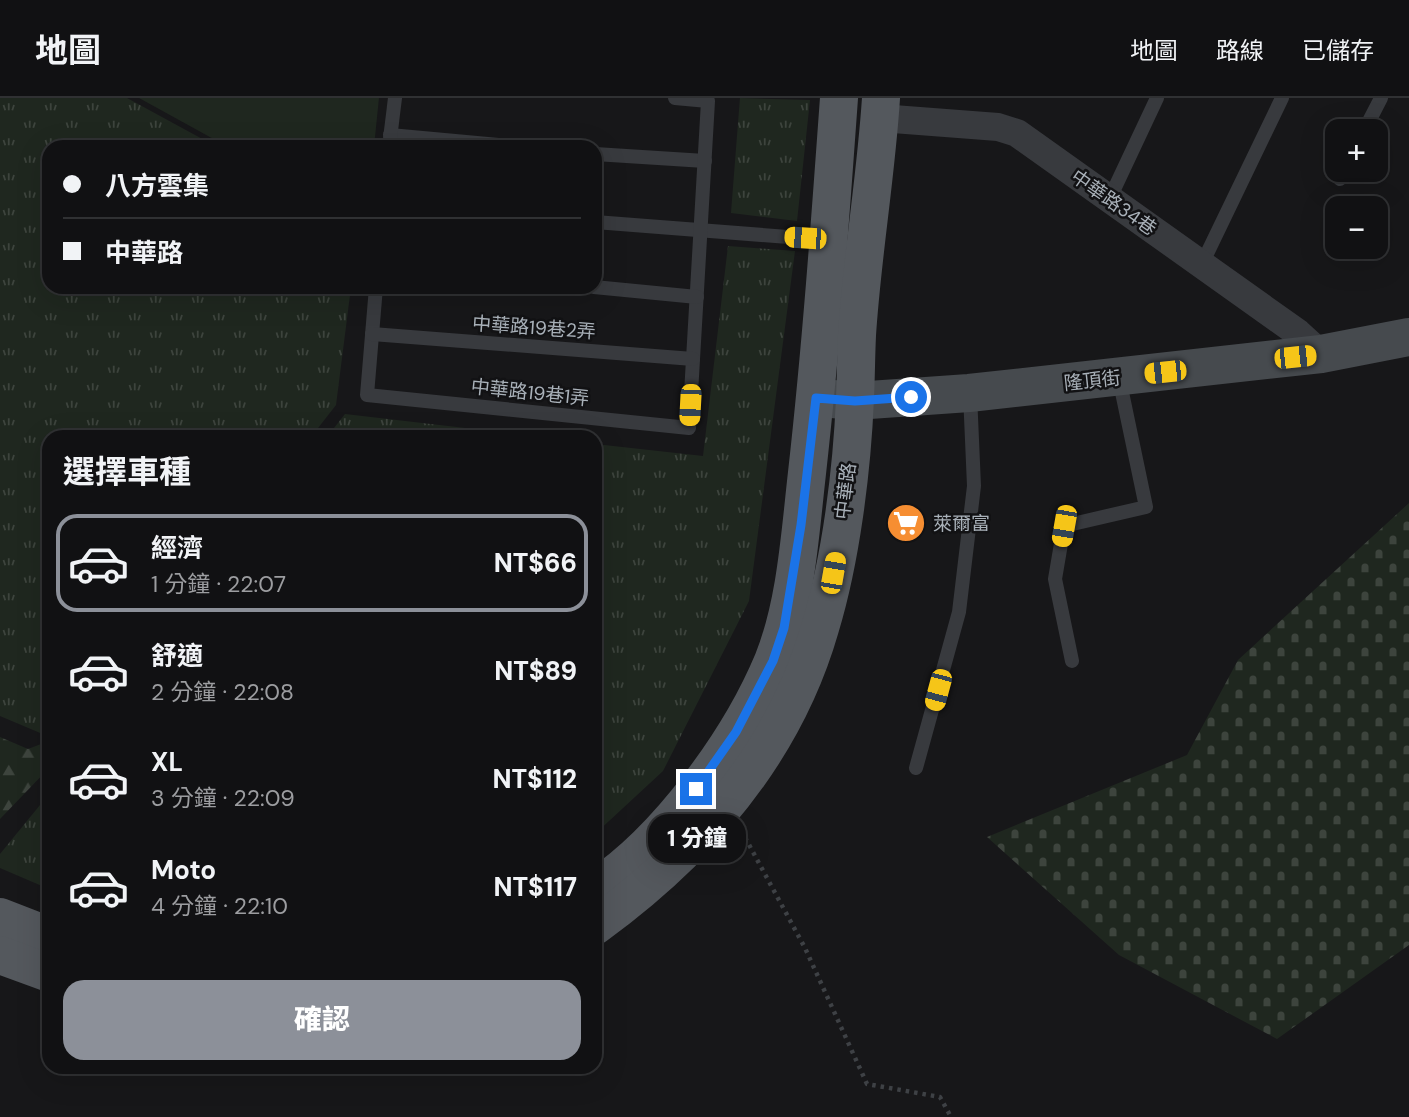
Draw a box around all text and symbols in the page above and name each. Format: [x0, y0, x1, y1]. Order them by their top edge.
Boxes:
text: 地圖 [35, 29, 101, 72]
text: 地圖 [1130, 35, 1178, 66]
text: 路線 [1216, 35, 1264, 66]
text: 已儲存 [1302, 35, 1374, 66]
map controls [1325, 119, 1388, 259]
button: + [1325, 119, 1388, 182]
street label: 中華路34巷 [1066, 164, 1161, 241]
text: 八方雲集 [105, 169, 209, 203]
button: − [1325, 196, 1388, 259]
car [784, 226, 827, 250]
text: 中華路 [105, 236, 183, 270]
street label: 中華路19巷2弄 [471, 311, 597, 344]
car [1274, 344, 1317, 370]
car [1144, 359, 1187, 385]
street label: 隆頂街 [1062, 365, 1122, 396]
street label: 中華路19巷1弄 [470, 374, 590, 411]
route start [895, 381, 927, 413]
car [679, 383, 702, 427]
text: 選擇車種 [63, 451, 191, 493]
street label: 中華路 [830, 461, 861, 521]
supermarket icon: 萊爾富 [885, 502, 927, 544]
car [1051, 503, 1078, 549]
place label: 萊爾富 [933, 511, 990, 536]
text: 經濟 [151, 531, 203, 565]
icon: car [67, 532, 130, 595]
text: NT$66 [494, 546, 577, 580]
car [820, 550, 847, 596]
text: 1 分鐘 · 22:07 [151, 569, 286, 599]
text: 舒適 [151, 639, 203, 673]
icon: car [67, 640, 130, 703]
text: NT$89 [494, 654, 577, 688]
car [923, 667, 954, 713]
text: 2 分鐘 · 22:08 [151, 677, 294, 707]
text: XL [151, 745, 183, 779]
icon: car [67, 748, 130, 811]
text: NT$112 [493, 762, 577, 796]
route end [680, 773, 712, 805]
text: 3 分鐘 · 22:09 [151, 783, 295, 813]
callout: 1 分鐘 [647, 814, 745, 862]
text: 1 分鐘 [667, 823, 727, 853]
text: Moto [151, 853, 216, 887]
icon: car [67, 856, 130, 919]
text: NT$117 [494, 870, 577, 904]
text: 4 分鐘 · 22:10 [151, 891, 288, 921]
button: 確認 [63, 980, 581, 1060]

